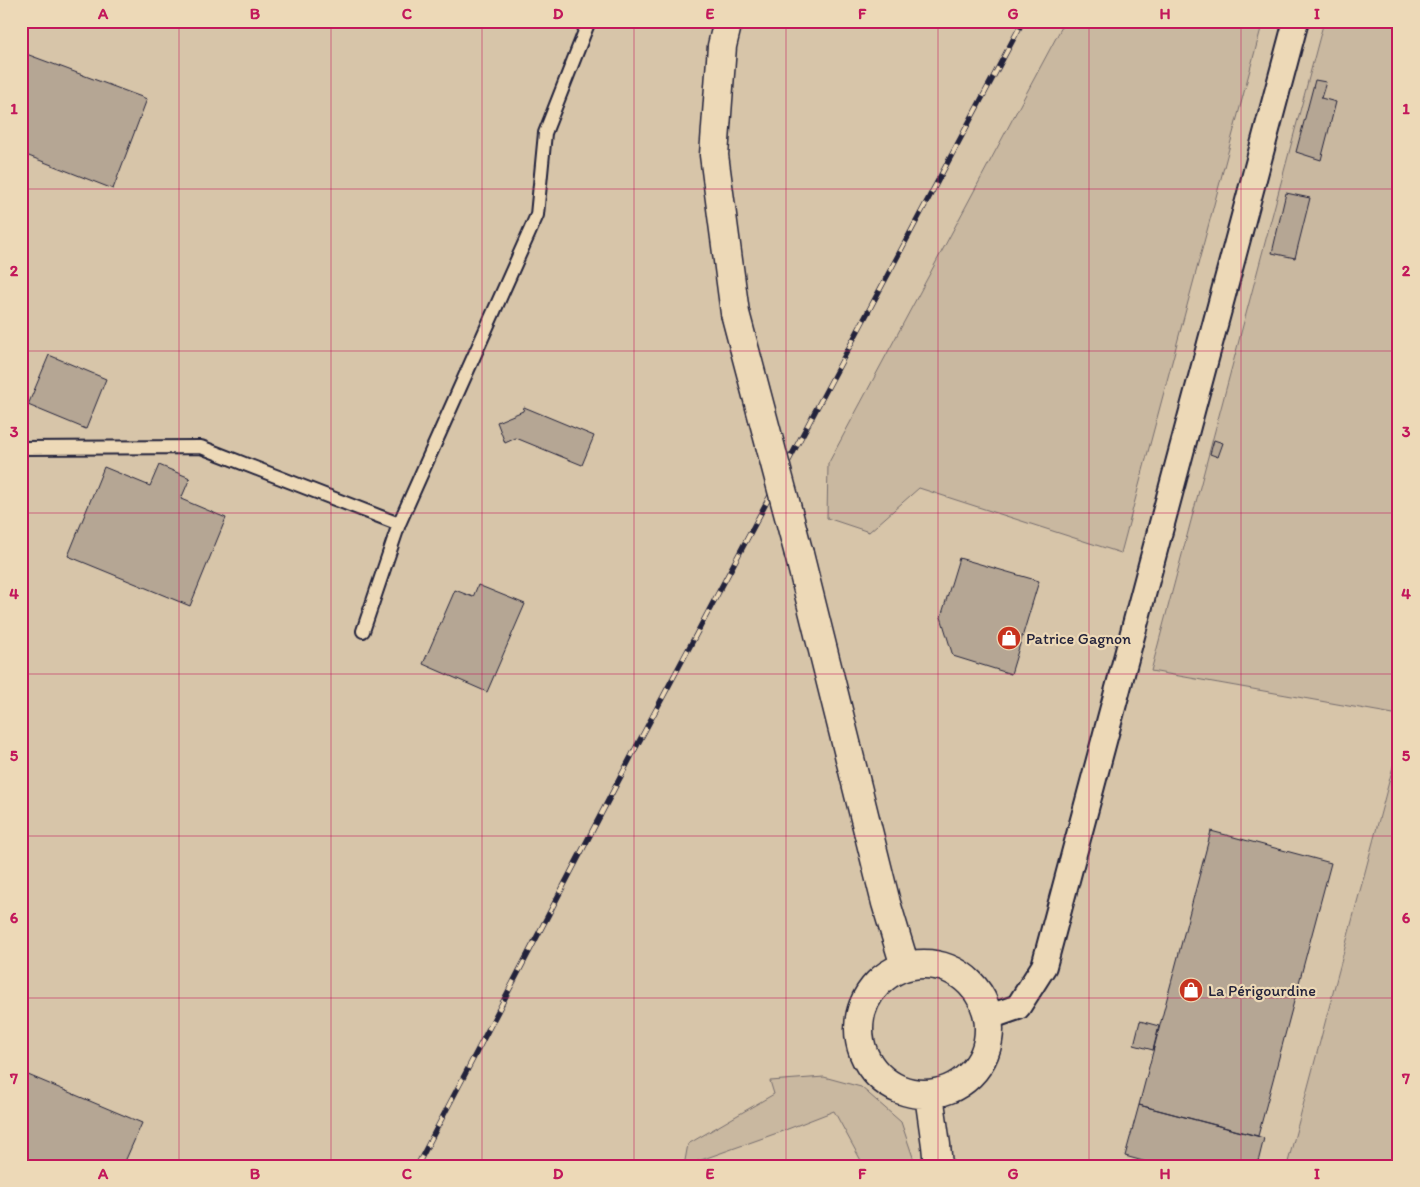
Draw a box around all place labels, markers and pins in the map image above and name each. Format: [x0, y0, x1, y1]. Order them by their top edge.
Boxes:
shop icon: Patrice Gagnon [996, 625, 1022, 651]
place label: Patrice Gagnon [1026, 629, 1131, 648]
shop icon: La Périgourdine [1178, 977, 1204, 1003]
place label: La Périgourdine [1208, 981, 1316, 1000]

